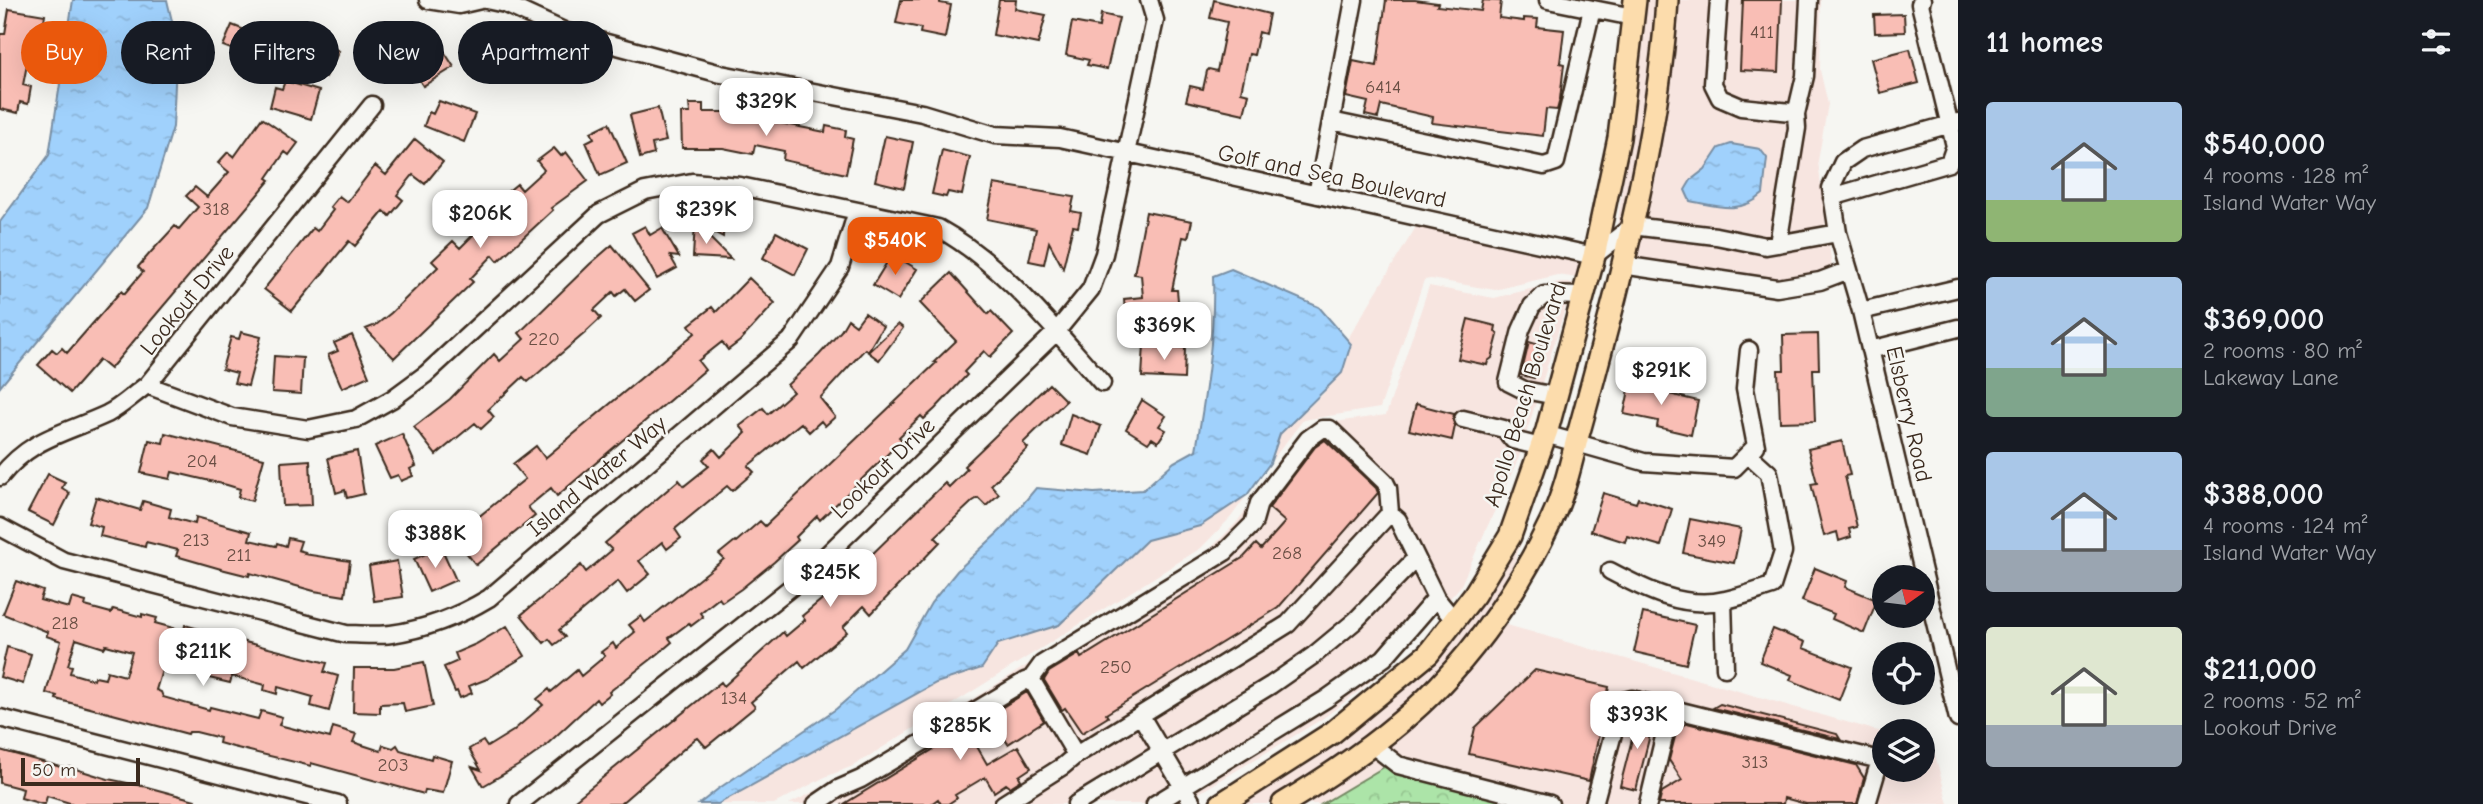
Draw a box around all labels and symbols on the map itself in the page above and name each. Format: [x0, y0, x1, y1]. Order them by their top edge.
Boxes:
house number: 411 [1750, 21, 1774, 43]
house number: 6414 [1365, 76, 1401, 98]
pin: $329K [717, 78, 815, 138]
street label: Golf and Sea Boulevard [1216, 139, 1448, 213]
pin: $239K [657, 187, 755, 246]
pin: $206K [431, 190, 529, 250]
house number: 318 [203, 198, 229, 220]
pin: $540K [846, 218, 944, 277]
street label: Lookout Drive [134, 240, 240, 360]
street label: Apollo Beach Boulevard [1478, 280, 1572, 510]
pin: $369K [1115, 302, 1213, 362]
house number: 220 [528, 328, 560, 350]
street label: Elsberry Road [1880, 344, 1938, 484]
pin: $291K [1612, 348, 1710, 407]
street label: Island Water Way [522, 410, 673, 542]
street label: Lookout Drive [826, 412, 940, 524]
house number: 204 [187, 450, 217, 472]
pin: $388K [386, 510, 484, 570]
house number: 213 [182, 529, 210, 551]
house number: 349 [1698, 530, 1726, 552]
house number: 268 [1272, 542, 1302, 564]
house number: 211 [227, 544, 252, 566]
pin: $245K [781, 550, 879, 609]
north arrow [1872, 565, 1936, 628]
house number: 218 [51, 612, 79, 634]
pin: $211K [154, 628, 252, 688]
house number: 250 [1100, 656, 1132, 678]
house number: 134 [721, 687, 747, 709]
pin: $393K [1588, 692, 1686, 751]
pin: $285K [911, 702, 1009, 762]
house number: 313 [1742, 751, 1768, 773]
house number: 203 [377, 754, 409, 776]
scale bar [21, 755, 140, 787]

